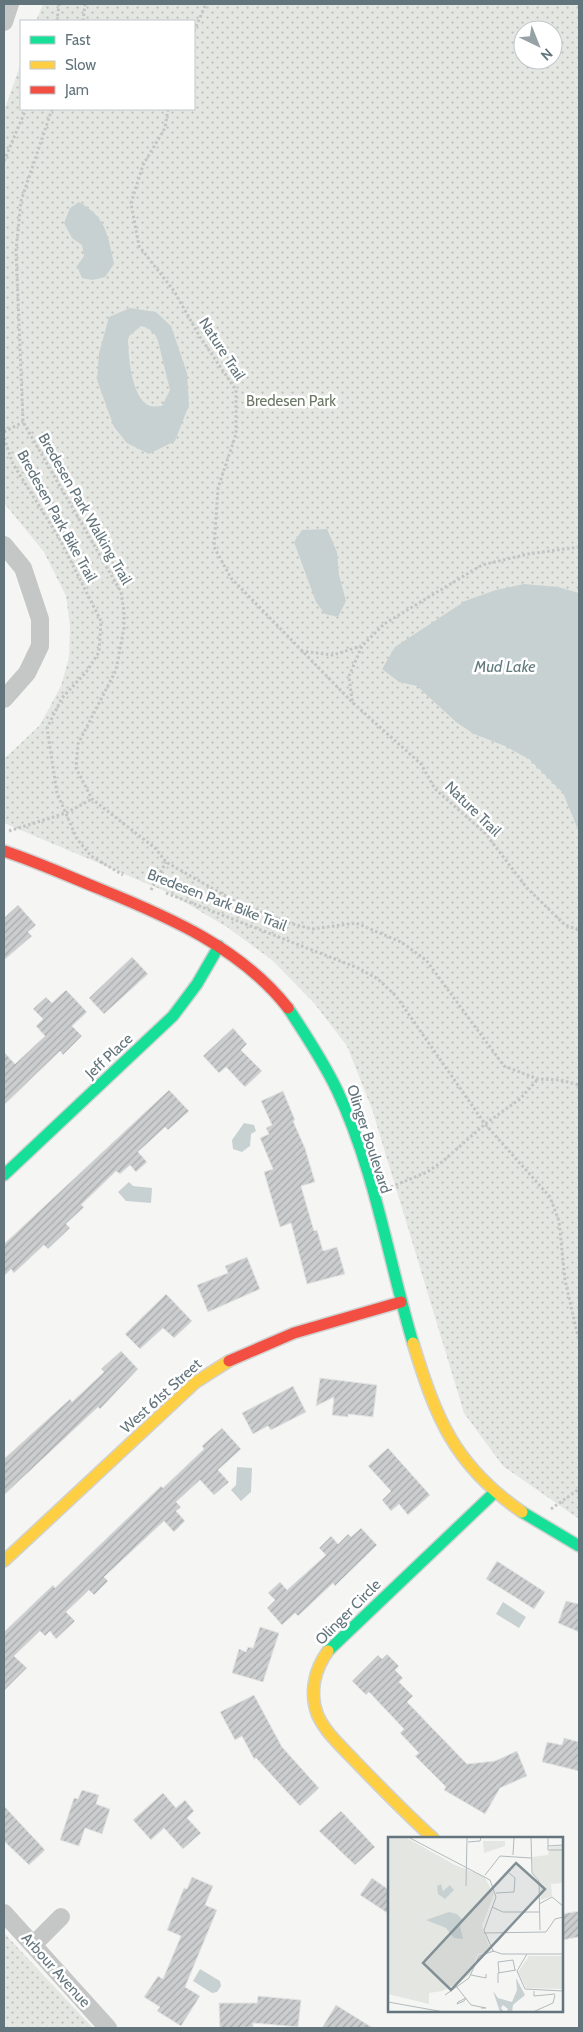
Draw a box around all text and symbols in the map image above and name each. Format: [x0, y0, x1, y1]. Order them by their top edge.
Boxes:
legend [20, 20, 195, 110]
north arrow [513, 20, 563, 70]
text: Fast [65, 31, 90, 49]
text: N [537, 45, 557, 64]
text: Slow [65, 56, 96, 74]
text: Jam [64, 81, 89, 99]
street label: Nature Trail [195, 314, 249, 384]
park label: Bredesen Park [246, 392, 336, 410]
street label: Bredesen Park Walking Trail [34, 430, 136, 588]
street label: Bredesen Park Bike Trail [13, 447, 101, 585]
water label: Mud Lake [473, 657, 536, 676]
street label: Nature Trail [441, 778, 505, 841]
street label: Bredesen Park Bike Trail [145, 865, 290, 935]
street label: Jeff Place [81, 1029, 137, 1083]
street label: Olinger Boulevard [343, 1082, 395, 1196]
street label: West 61st Street [117, 1355, 205, 1437]
street label: Olinger Circle [312, 1575, 385, 1648]
inset map [388, 1837, 563, 2012]
street label: Arbour Avenue [18, 1929, 94, 2011]

